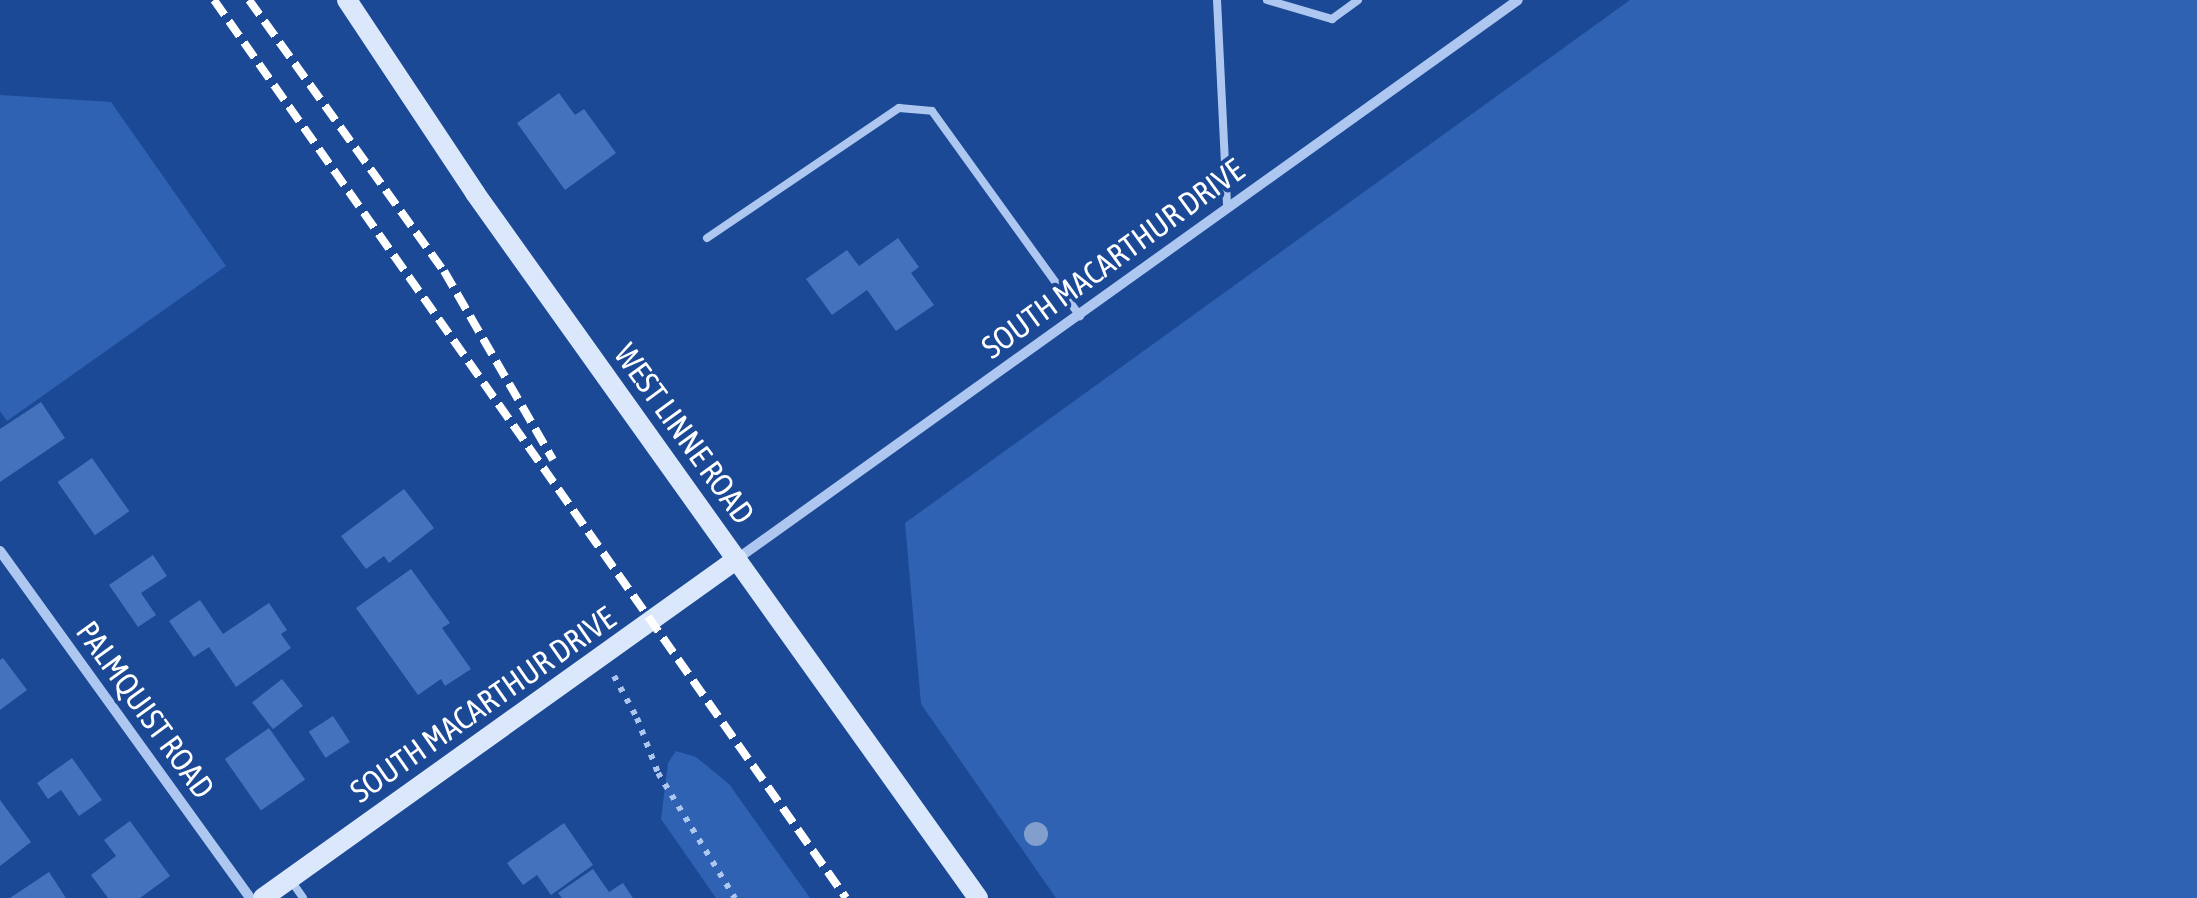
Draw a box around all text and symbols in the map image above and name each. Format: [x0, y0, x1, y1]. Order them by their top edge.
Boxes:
street label: SOUTH MACARTHUR DRIVE [974, 151, 1252, 367]
street label: WEST LINNE ROAD [606, 337, 762, 531]
street label: SOUTH MACARTHUR DRIVE [343, 599, 623, 811]
street label: PALMQUIST ROAD [68, 614, 222, 806]

